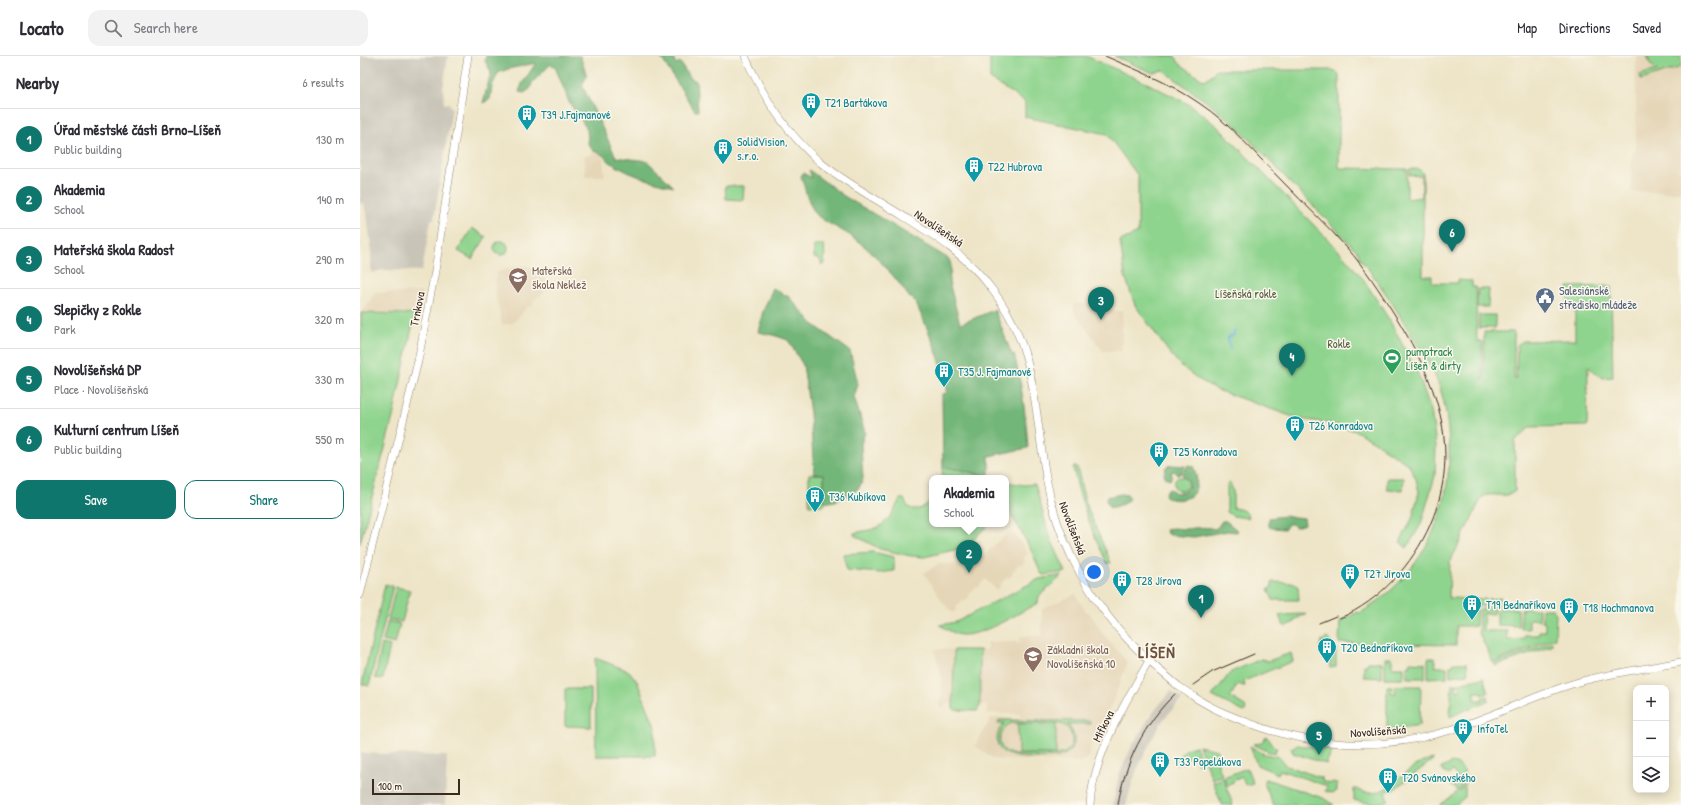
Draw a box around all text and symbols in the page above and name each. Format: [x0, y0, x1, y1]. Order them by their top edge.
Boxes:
search box [88, 10, 368, 46]
text: Locato [20, 15, 64, 41]
icon: search [102, 17, 124, 39]
text: Search here [134, 17, 198, 38]
text: Map [1517, 18, 1537, 37]
text: Directions [1559, 18, 1610, 37]
text: Saved [1632, 18, 1661, 37]
text: Nearby [16, 71, 59, 94]
text: 6 results [303, 73, 344, 91]
building icon: T21 Bartákova [800, 91, 822, 119]
place label: T21 Bartákova [825, 94, 887, 111]
building icon: T39 J.Fajmanové [516, 103, 538, 131]
place label: T39 J.Fajmanové [541, 106, 611, 123]
text: Úřad městské části Brno-Líšeň [54, 119, 221, 140]
text: 1 [27, 130, 31, 148]
text: 130 m [316, 130, 344, 148]
place label: SolidVision, s.r.o. [737, 133, 787, 164]
building icon: SolidVision, s.r.o. [712, 137, 734, 165]
text: Public building [54, 140, 122, 158]
building icon: T22 Hubrova [963, 155, 985, 183]
place label: T22 Hubrova [988, 158, 1042, 175]
text: Akademia [54, 179, 105, 200]
text: 2 [26, 190, 32, 208]
text: 140 m [317, 190, 344, 208]
text: School [54, 200, 84, 218]
street label: Novolíšeňská [911, 205, 967, 251]
pin: 6 [1439, 219, 1465, 252]
text: Mateřská škola Radost [54, 239, 174, 260]
text: 3 [26, 250, 32, 268]
text: 290 m [315, 250, 344, 268]
text: School [54, 260, 84, 278]
place label: Mateřská škola Neklež [532, 262, 586, 293]
school or university icon: Mateřská škola Neklež [507, 266, 529, 294]
place label: Salesiánské středisko mládeže [1559, 282, 1637, 313]
park label: Líšeňská rokle [1215, 285, 1277, 302]
public building icon: Salesiánské středisko mládeže [1534, 286, 1556, 314]
pin: 3 [1088, 287, 1114, 320]
street label: Trnkova [405, 290, 429, 328]
text: Slepičky z Rokle [54, 299, 141, 320]
text: 4 [27, 310, 31, 328]
text: 320 m [314, 310, 344, 328]
text: Park [54, 320, 76, 338]
park label: Rokle [1327, 335, 1351, 352]
pin: 4 [1279, 343, 1305, 376]
place label: pumptrack Líšeň & dirty [1406, 343, 1461, 374]
sports icon: pumptrack Líšeň & dirty [1381, 347, 1403, 375]
text: Novolíšeňská DP [54, 359, 142, 380]
building icon: T35 J. Fajmanové [933, 360, 955, 388]
place label: T35 J. Fajmanové [958, 363, 1032, 380]
text: 5 [26, 370, 32, 388]
text: 330 m [315, 370, 344, 388]
text: Place · Novolíšeňská [54, 380, 148, 398]
building icon: T26 Konradova [1284, 414, 1306, 442]
place label: T26 Konradova [1309, 417, 1373, 434]
text: Kulturní centrum Líšeň [54, 419, 179, 440]
text: 6 [26, 430, 32, 448]
text: 550 m [315, 430, 344, 448]
text: Public building [54, 440, 122, 458]
building icon: T25 Konradova [1148, 440, 1170, 468]
place label: T25 Konradova [1173, 443, 1237, 460]
popup [929, 475, 1009, 527]
button: Save [16, 480, 176, 519]
button: Share [184, 480, 344, 519]
text: Akademia [944, 482, 994, 503]
building icon: T36 Kubíkova [804, 485, 826, 513]
place label: T36 Kubíkova [829, 488, 886, 505]
street label: Novolíšeňská [1055, 499, 1091, 557]
text: School [944, 503, 974, 521]
pin: 2 [956, 540, 982, 573]
your location [1084, 562, 1104, 582]
building icon: T27 Jírova [1339, 562, 1361, 590]
place label: T27 Jírova [1364, 565, 1410, 582]
building icon: T28 Jírova [1111, 569, 1133, 597]
place label: T28 Jírova [1136, 572, 1182, 589]
pin: 1 [1188, 585, 1214, 618]
building icon: T19 Bednaříkova [1461, 593, 1483, 621]
place label: T19 Bednaříkova [1486, 596, 1556, 613]
building icon: T18 Hochmanova [1558, 596, 1580, 624]
place label: T18 Hochmanova [1583, 599, 1654, 616]
building icon: T20 Bednaříkova [1316, 636, 1338, 664]
place label: T20 Bednaříkova [1341, 639, 1413, 656]
place label: Základní škola Novolíšeňská 10 [1047, 641, 1115, 672]
district label: LÍŠEŇ [1138, 641, 1176, 663]
school or university icon: Základní škola Novolíšeňská 10 [1022, 645, 1044, 673]
map controls [1633, 685, 1669, 793]
button: + [1633, 685, 1669, 721]
street label: Mifkova [1088, 707, 1118, 745]
building icon: InfoTel [1452, 717, 1474, 745]
place label: InfoTel [1477, 720, 1509, 737]
street label: Novolíšeňská [1350, 721, 1407, 741]
button: − [1633, 721, 1669, 757]
pin: 5 [1306, 722, 1332, 755]
building icon: T33 Popelákova [1149, 750, 1171, 778]
place label: T33 Popelákova [1174, 753, 1241, 770]
button: layers [1633, 757, 1669, 793]
building icon: T20 Svánovského [1377, 766, 1399, 794]
place label: T20 Svánovského [1402, 769, 1476, 786]
scale bar [372, 777, 460, 796]
text: 100 m [378, 779, 402, 793]

